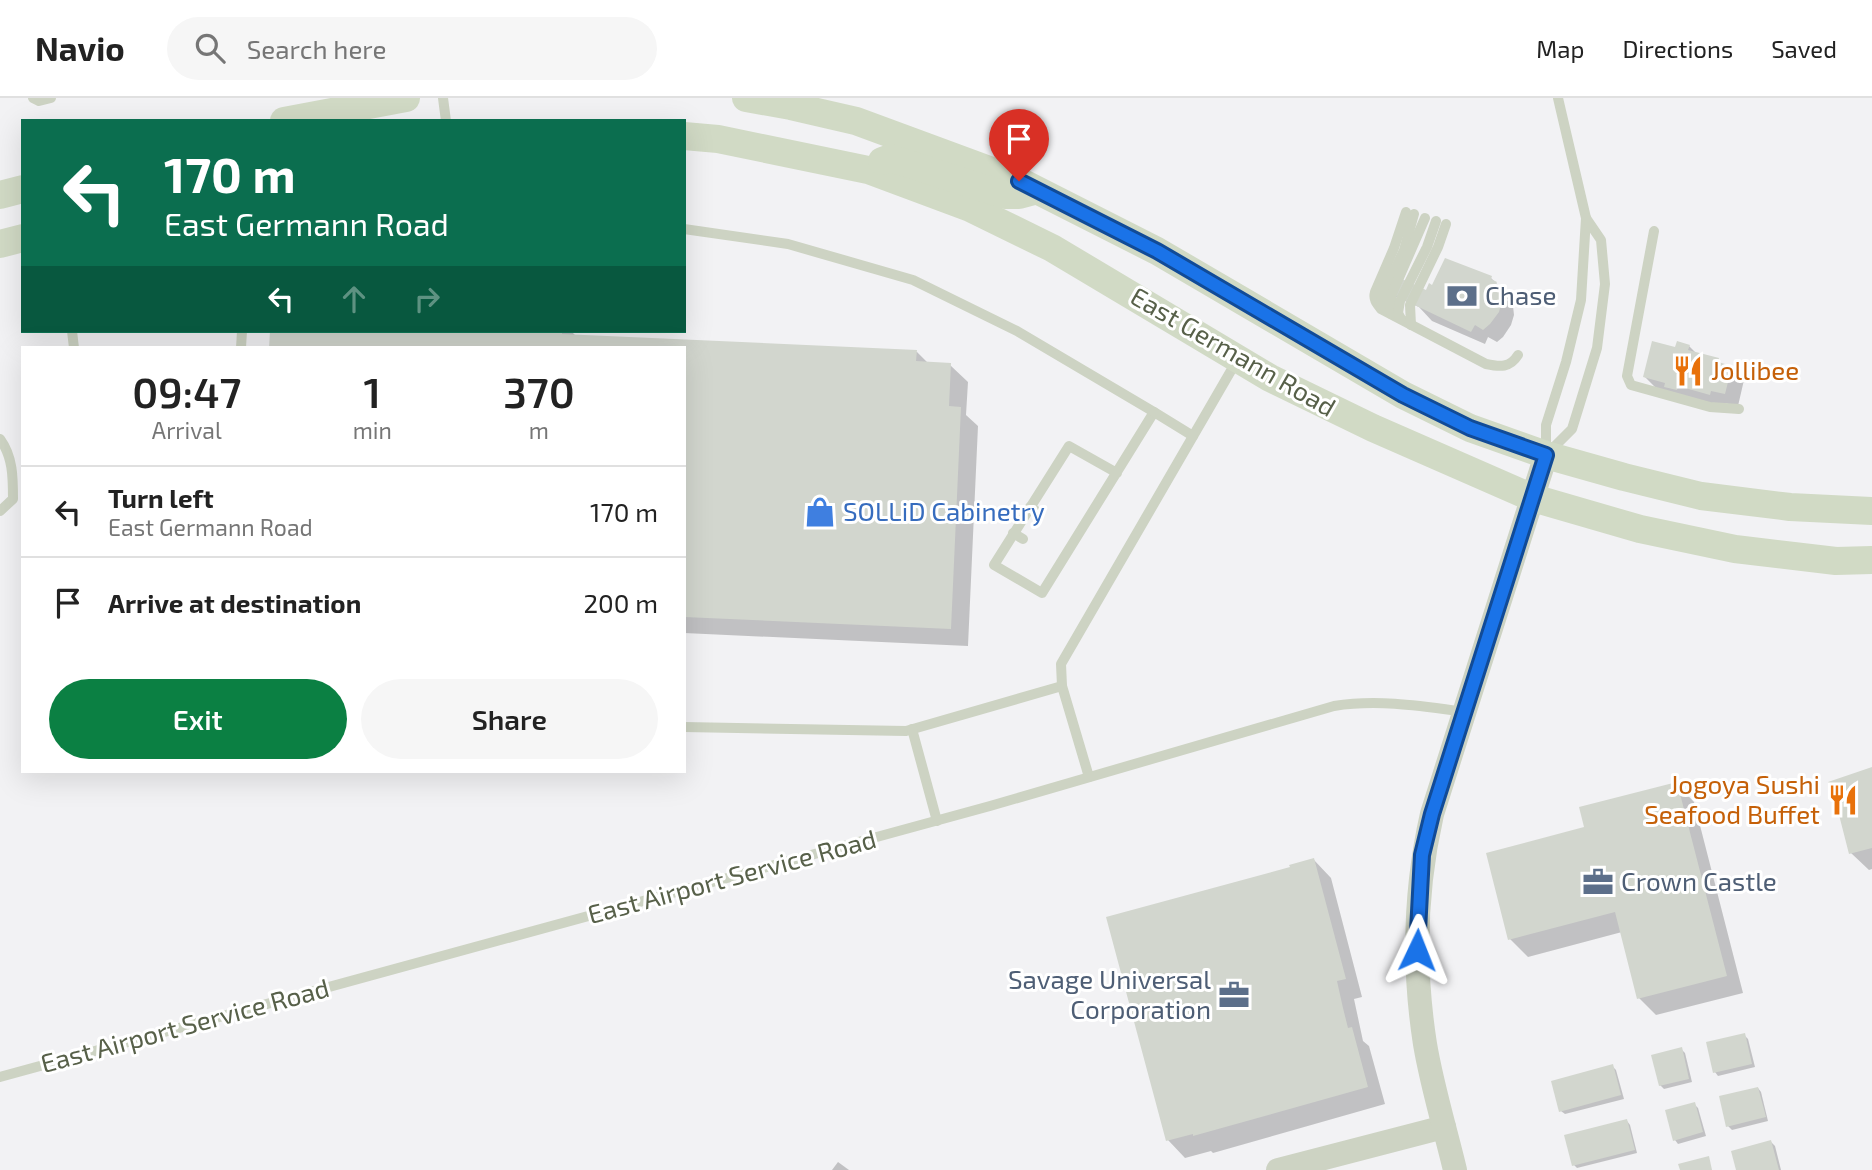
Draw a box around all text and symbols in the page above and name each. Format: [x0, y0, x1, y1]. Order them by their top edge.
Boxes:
search box [167, 17, 657, 80]
text: Navio [35, 28, 125, 68]
icon: search [191, 29, 229, 67]
text: Search here [247, 33, 386, 64]
text: Map [1536, 34, 1584, 63]
text: Directions [1622, 34, 1733, 63]
text: Saved [1771, 34, 1837, 63]
pin [989, 109, 1049, 181]
icon: arrive [1000, 120, 1038, 158]
text: 170 m [164, 144, 296, 203]
icon: left [49, 147, 140, 238]
text: East Germann Road [164, 204, 449, 242]
street label: East Germann Road [1126, 279, 1342, 422]
bank icon: Chase [1445, 279, 1479, 313]
place label: Chase [1485, 279, 1556, 310]
icon: left [262, 280, 300, 318]
icon: ahead [335, 280, 373, 318]
icon: right [408, 280, 446, 318]
restaurant icon: Jollibee [1671, 354, 1705, 388]
place label: Jollibee [1711, 354, 1799, 385]
text: 09:47 [132, 366, 241, 416]
text: 1 [364, 366, 381, 416]
text: 370 [503, 366, 575, 416]
text: Arrival [152, 416, 222, 444]
text: min [353, 416, 392, 444]
text: m [529, 416, 549, 444]
text: Turn left [108, 482, 214, 513]
icon: left [49, 493, 87, 531]
shop icon: SOLLiD Cabinetry [803, 495, 837, 529]
place label: SOLLiD Cabinetry [843, 495, 1045, 526]
text: 170 m [590, 496, 658, 527]
text: East Germann Road [108, 513, 313, 541]
icon: arrive [49, 584, 87, 622]
text: Arrive at destination [108, 587, 361, 618]
text: 200 m [583, 587, 658, 618]
button: Exit [49, 679, 347, 759]
button: Share [361, 679, 658, 759]
place label: Jogoya Sushi Seafood Buffet [1644, 768, 1820, 829]
restaurant icon: Jogoya Sushi Seafood Buffet [1826, 783, 1860, 817]
street label: East Airport Service Road [584, 822, 879, 929]
office icon: Crown Castle [1581, 865, 1615, 899]
place label: Crown Castle [1621, 865, 1777, 896]
position arrow [1380, 913, 1454, 987]
place label: Savage Universal Corporation [1008, 963, 1211, 1024]
street label: East Airport Service Road [37, 971, 332, 1078]
office icon: Savage Universal Corporation [1217, 978, 1251, 1012]

